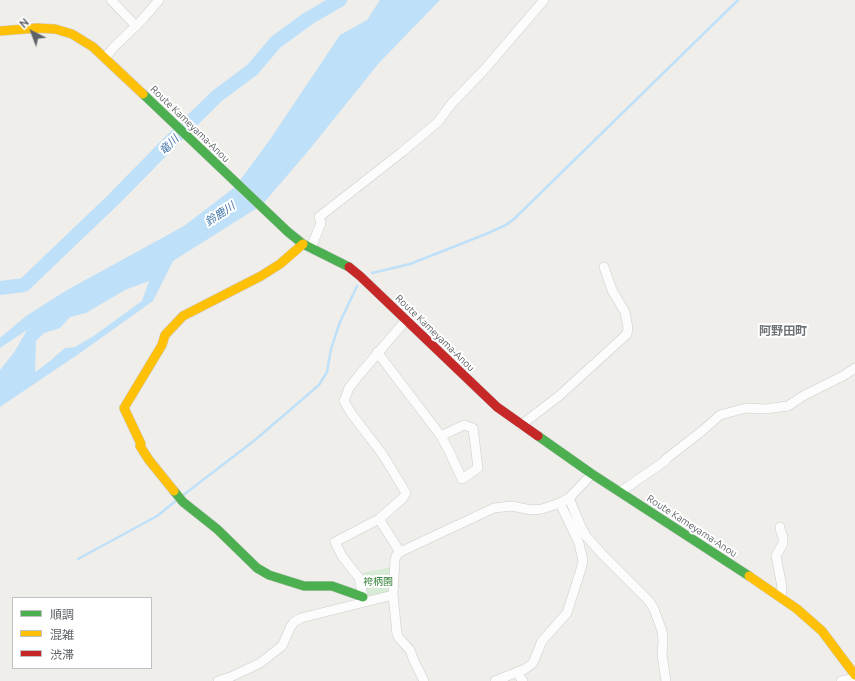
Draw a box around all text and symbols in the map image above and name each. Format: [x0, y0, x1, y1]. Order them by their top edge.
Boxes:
north arrow [12, 12, 52, 52]
text: N [17, 16, 31, 30]
street label: Route Kameyama-Anou [148, 83, 232, 165]
water label: 竜川 [157, 133, 181, 157]
water label: 鈴鹿川 [203, 199, 237, 229]
street label: Route Kameyama-Anou [393, 292, 477, 374]
district label: 阿野田町 [759, 324, 807, 338]
street label: Route Kameyama-Anou [645, 492, 739, 560]
park label: 袴柄園 [363, 576, 393, 588]
legend [12, 597, 152, 669]
text: 順調 [50, 608, 74, 621]
text: 混雑 [50, 628, 74, 641]
text: 渋滞 [50, 648, 74, 661]

